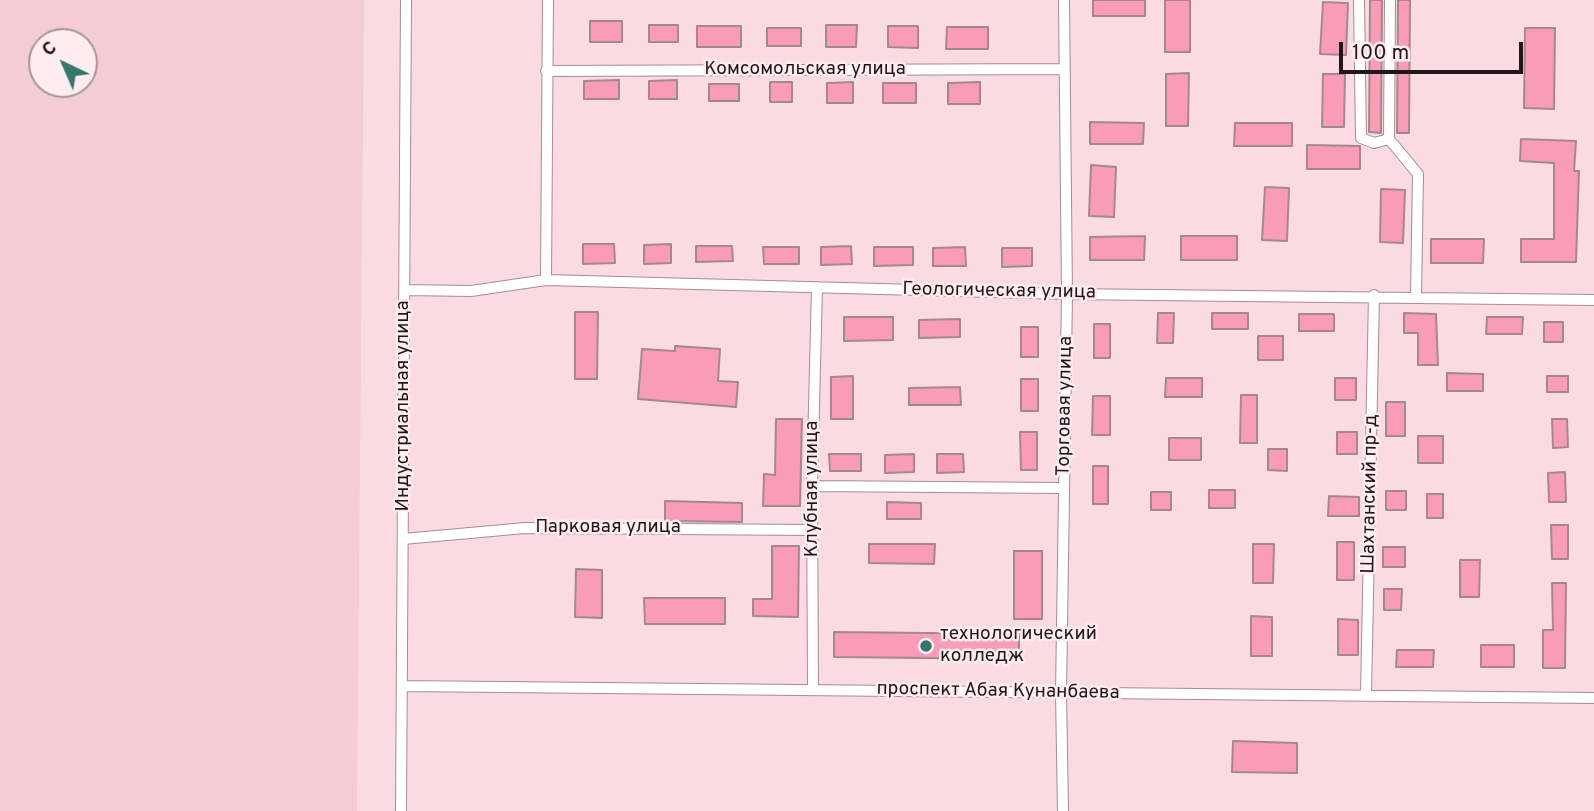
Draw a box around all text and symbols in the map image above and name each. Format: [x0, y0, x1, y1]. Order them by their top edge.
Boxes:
north arrow [28, 28, 98, 98]
scale bar [1342, 28, 1526, 72]
text: С [37, 36, 62, 62]
text: 100 m [1352, 40, 1409, 67]
street label: Комсомольская улица [704, 59, 906, 81]
street label: Геологическая улица [902, 279, 1096, 305]
street label: Индустриальная улица [393, 301, 415, 511]
street label: Торговая улица [1053, 336, 1079, 476]
street label: Шахтанский пр-д [1358, 414, 1384, 574]
street label: Клубная улица [802, 421, 824, 557]
street label: Парковая улица [535, 517, 681, 539]
place label: технологический колледж [940, 624, 1097, 668]
marker: технологический колледж [918, 638, 934, 654]
street label: проспект Абая Кунанбаева [876, 678, 1120, 706]

